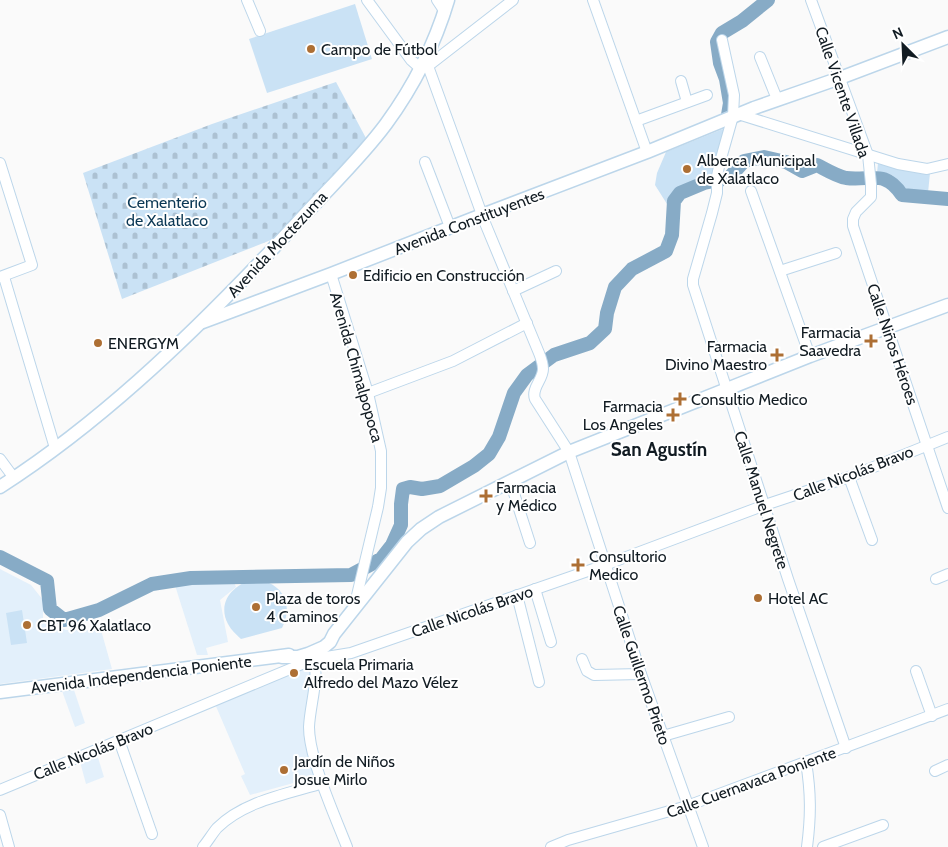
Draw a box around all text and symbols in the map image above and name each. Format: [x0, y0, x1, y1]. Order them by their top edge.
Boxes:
north arrow [878, 20, 928, 70]
text: N [890, 23, 906, 43]
street label: Calle Vicente Villada [811, 24, 874, 161]
place label: Campo de Fútbol [321, 40, 438, 59]
marker: Campo de Fútbol [305, 43, 317, 55]
place label: Alberca Municipal de Xalatlaco [697, 151, 816, 188]
marker: Alberca Municipal de Xalatlaco [681, 163, 693, 175]
street label: Avenida Constituyentes [391, 184, 547, 259]
street label: Avenida Moctezuma [223, 187, 331, 301]
park label: Cementerio de Xalatlaco [126, 193, 208, 230]
place label: Edificio en Construcción [363, 266, 525, 285]
marker: Edificio en Construcción [347, 269, 359, 281]
street label: Calle Niños Héroes [863, 281, 922, 408]
street label: Avenida Chimalpopoca [326, 290, 387, 445]
place label: Farmacia Saavedra [799, 323, 861, 360]
place label: ENERGYM [108, 334, 179, 353]
marker: Farmacia Saavedra [865, 335, 877, 347]
marker: ENERGYM [92, 337, 104, 349]
place label: Farmacia Divino Maestro [665, 337, 767, 374]
marker: Farmacia Divino Maestro [771, 349, 783, 361]
place label: Consultio Medico [691, 390, 808, 409]
marker: Consultio Medico [673, 392, 687, 406]
place label: Farmacia Los Angeles [583, 397, 663, 434]
marker: Farmacia Los Angeles [667, 409, 679, 421]
street label: Calle Manuel Negrete [730, 429, 793, 572]
district label: San Agustín [611, 438, 707, 461]
street label: Calle Nicolás Bravo [790, 442, 916, 505]
place label: Farmacia y Médico [496, 478, 557, 515]
marker: Farmacia y Médico [480, 490, 492, 502]
place label: Consultorio Medico [589, 547, 667, 584]
marker: Consultorio Medico [571, 558, 585, 572]
street label: Calle Nicolás Bravo [409, 582, 536, 641]
place label: Plaza de toros 4 Caminos [266, 589, 361, 626]
place label: Hotel AC [768, 589, 828, 608]
marker: Hotel AC [752, 592, 764, 604]
marker: Plaza de toros 4 Caminos [250, 601, 262, 613]
street label: Calle Guillermo Prieto [609, 603, 674, 748]
place label: CBT 96 Xalatlaco [37, 616, 151, 635]
marker: CBT 96 Xalatlaco [21, 619, 33, 631]
street label: Avenida Independencia Poniente [30, 652, 253, 697]
place label: Escuela Primaria Alfredo del Mazo Vélez [304, 655, 459, 692]
marker: Escuela Primaria Alfredo del Mazo Vélez [288, 667, 300, 679]
street label: Calle Nicolás Bravo [31, 719, 156, 784]
street label: Calle Cuernavaca Poniente [664, 743, 839, 822]
place label: Jardín de Niños Josue Mirlo [293, 752, 395, 789]
marker: Jardín de Niños Josue Mirlo [278, 764, 290, 776]

